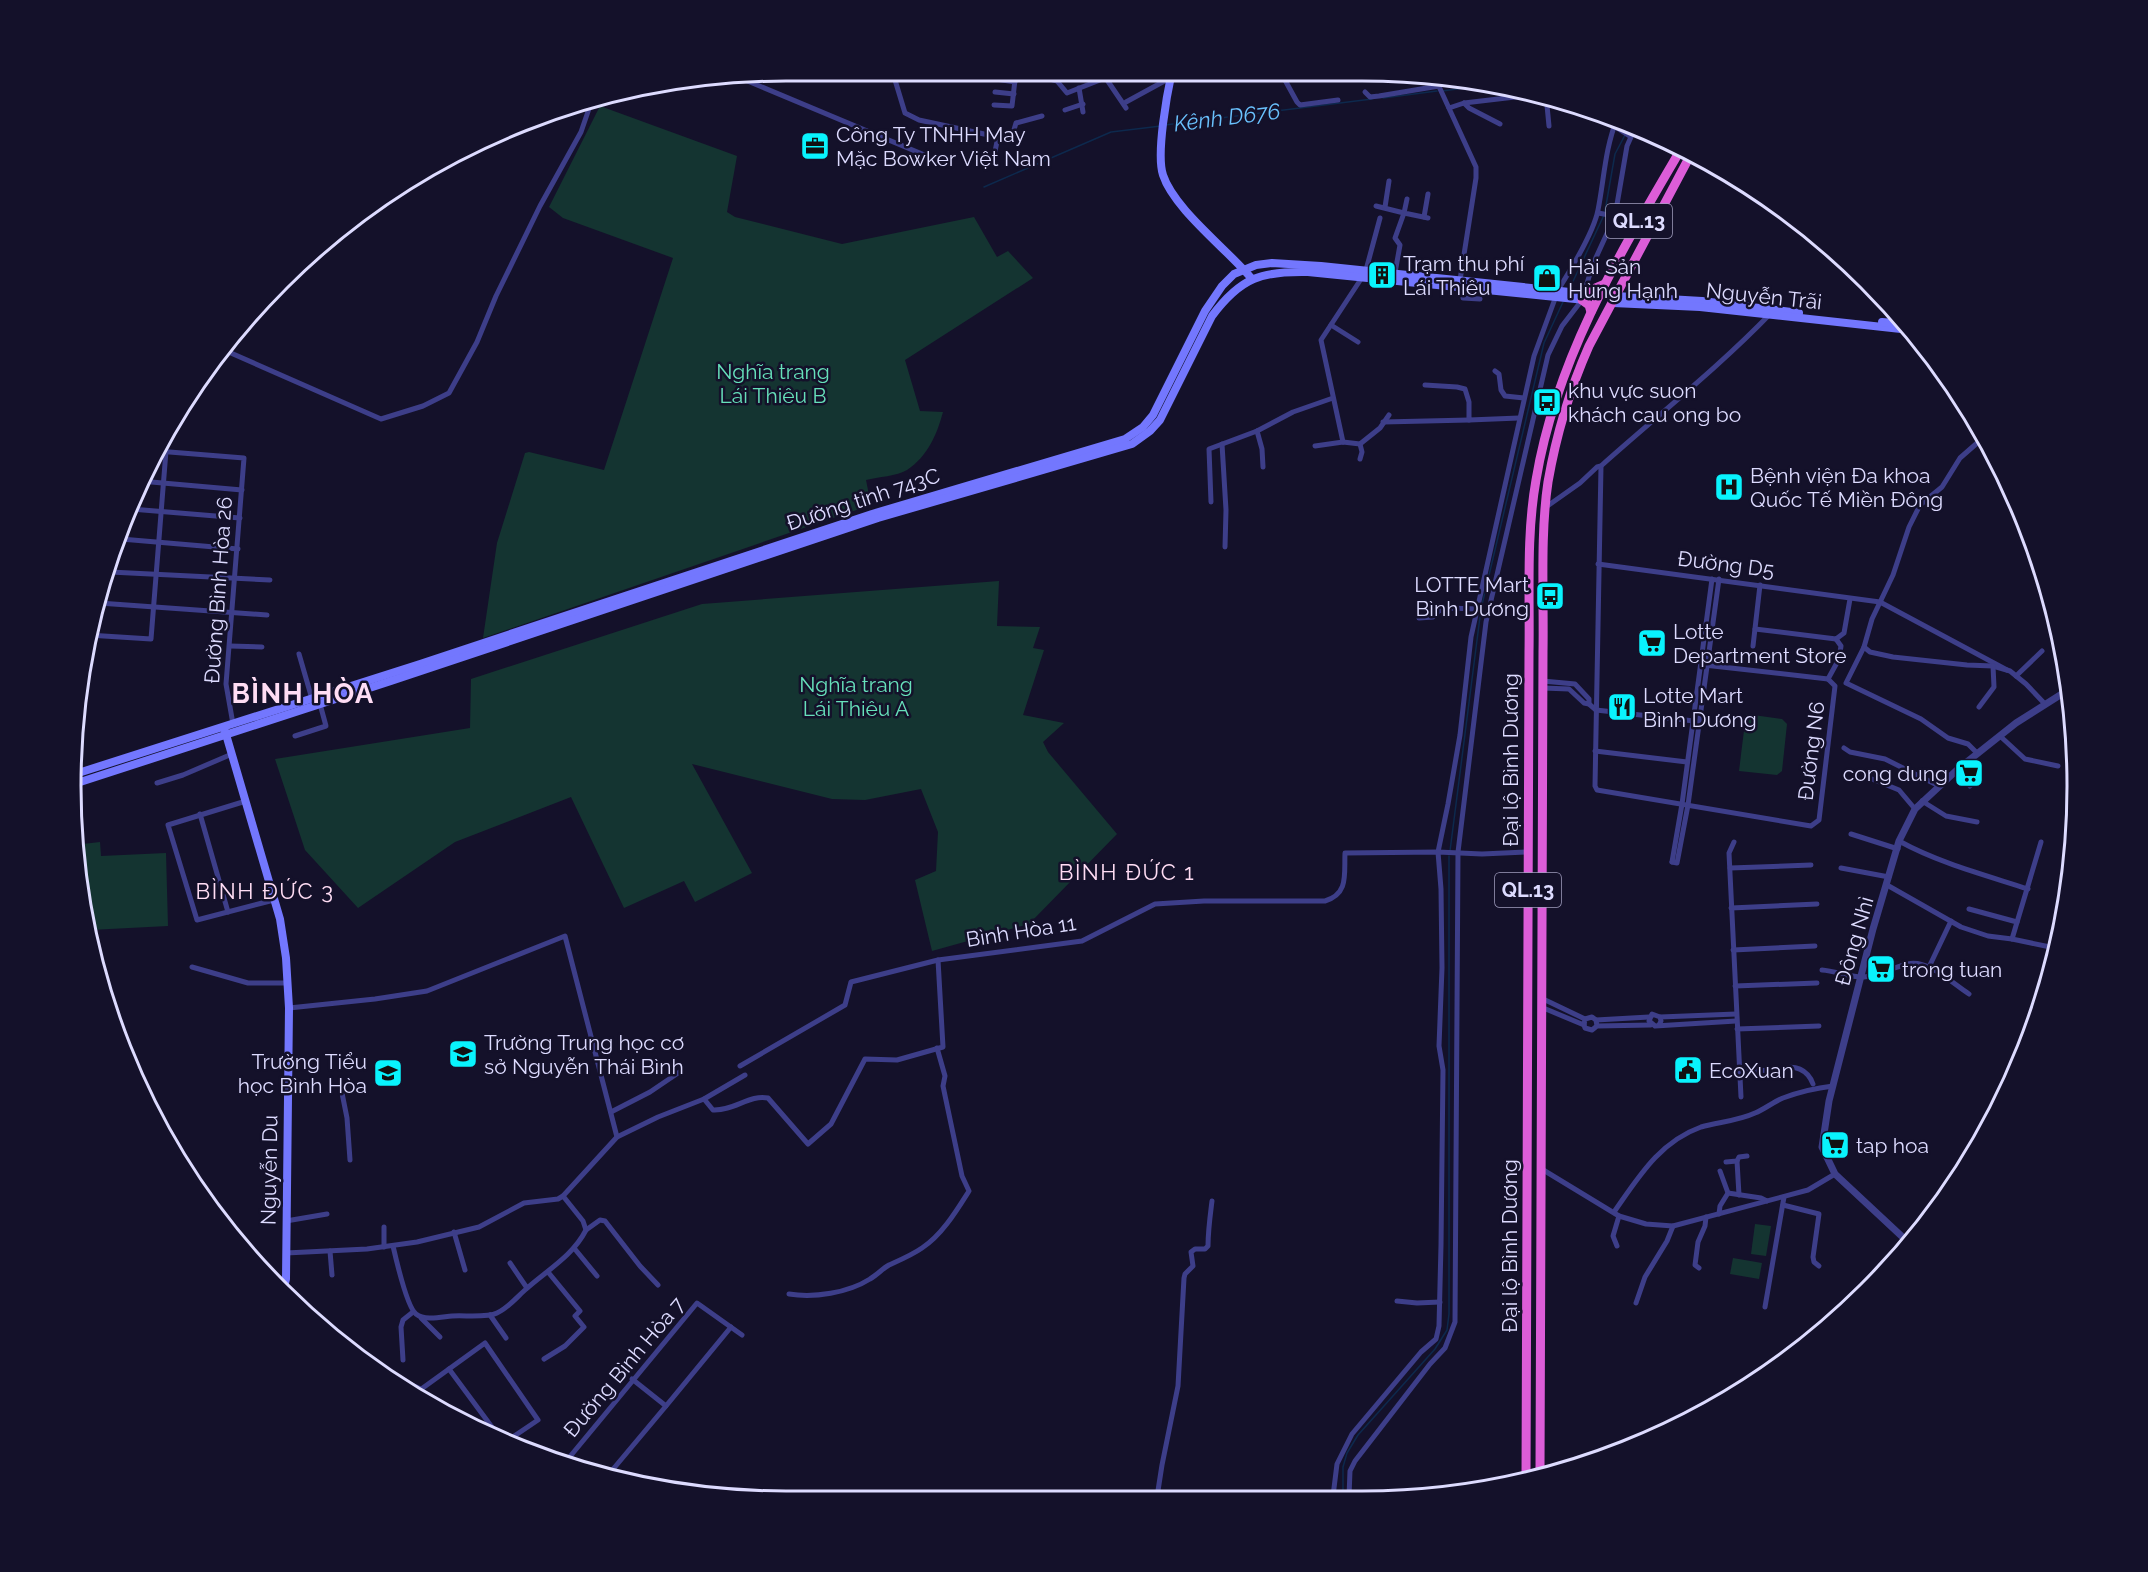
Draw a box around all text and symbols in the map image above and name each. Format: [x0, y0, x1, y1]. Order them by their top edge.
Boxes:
water label: Kênh D676 [1172, 98, 1282, 136]
place label: Công Ty TNHH May Mặc Bowker Việt Nam [836, 122, 1051, 171]
office icon: Công Ty TNHH May Mặc Bowker Việt Nam [799, 130, 831, 162]
road number: QL.13 [1606, 204, 1672, 238]
place label: Trạm thu phí Lái Thiêu [1403, 251, 1525, 300]
place label: Hải Sản Hùng Hạnh [1568, 254, 1678, 303]
building icon: Trạm thu phí Lái Thiêu [1366, 259, 1398, 291]
shop icon: Hải Sản Hùng Hạnh [1531, 262, 1563, 294]
street label: Nguyễn Trãi [1705, 277, 1823, 315]
park label: Nghĩa trang Lái Thiêu B [716, 359, 830, 408]
place label: khu vực suon khách cau ong bo [1568, 378, 1741, 427]
bus stop icon: khu vực suon khách cau ong bo [1531, 386, 1563, 418]
street label: Đường tỉnh 743C [783, 462, 943, 536]
place label: Bệnh viện Đa khoa Quốc Tế Miền Đông [1750, 463, 1943, 512]
hospital icon: Bệnh viện Đa khoa Quốc Tế Miền Đông [1713, 471, 1745, 503]
street label: Đường Bình Hòa 26 [199, 496, 237, 684]
street label: Đường D5 [1676, 546, 1776, 582]
place label: LOTTE Mart Bình Dương [1414, 572, 1529, 621]
bus stop icon: LOTTE Mart Bình Dương [1534, 580, 1566, 612]
place label: Lotte Department Store [1673, 619, 1847, 668]
supermarket icon: Lotte Department Store [1636, 627, 1668, 659]
park label: Nghĩa trang Lái Thiêu A [799, 672, 913, 721]
street label: Đại lộ Bình Dương [1498, 673, 1523, 847]
district label: BÌNH HÒA [231, 677, 375, 709]
place label: Lotte Mart Bình Dương [1643, 683, 1757, 732]
restaurant icon: Lotte Mart Bình Dương [1606, 691, 1638, 723]
street label: Đường N6 [1793, 700, 1829, 802]
supermarket icon: cong dung [1953, 757, 1985, 789]
place label: cong dung [1843, 761, 1948, 786]
district label: BÌNH ĐỨC 1 [1059, 859, 1195, 885]
road number: QL.13 [1495, 873, 1561, 907]
district label: BÌNH ĐỨC 3 [196, 878, 334, 904]
street label: Đông Nhì [1829, 894, 1879, 988]
street label: Bình Hòa 11 [964, 910, 1078, 952]
supermarket icon: trong tuan [1865, 953, 1897, 985]
place label: trong tuan [1902, 957, 2002, 982]
place label: Trường Trung học cơ sở Nguyễn Thái Bình [484, 1030, 684, 1079]
school or university icon: Trường Trung học cơ sở Nguyễn Thái Bình [447, 1038, 479, 1070]
place label: Trường Tiểu học Bình Hòa [238, 1049, 367, 1098]
public building icon: EcoXuan [1672, 1054, 1704, 1086]
school or university icon: Trường Tiểu học Bình Hòa [372, 1057, 404, 1089]
place label: EcoXuan [1709, 1058, 1794, 1083]
street label: Nguyễn Du [256, 1115, 282, 1225]
supermarket icon: tap hoa [1819, 1129, 1851, 1161]
place label: tap hoa [1856, 1133, 1929, 1158]
street label: Đại lộ Bình Dương [1497, 1159, 1522, 1333]
street label: Đường Bình Hòa 7 [558, 1291, 690, 1442]

